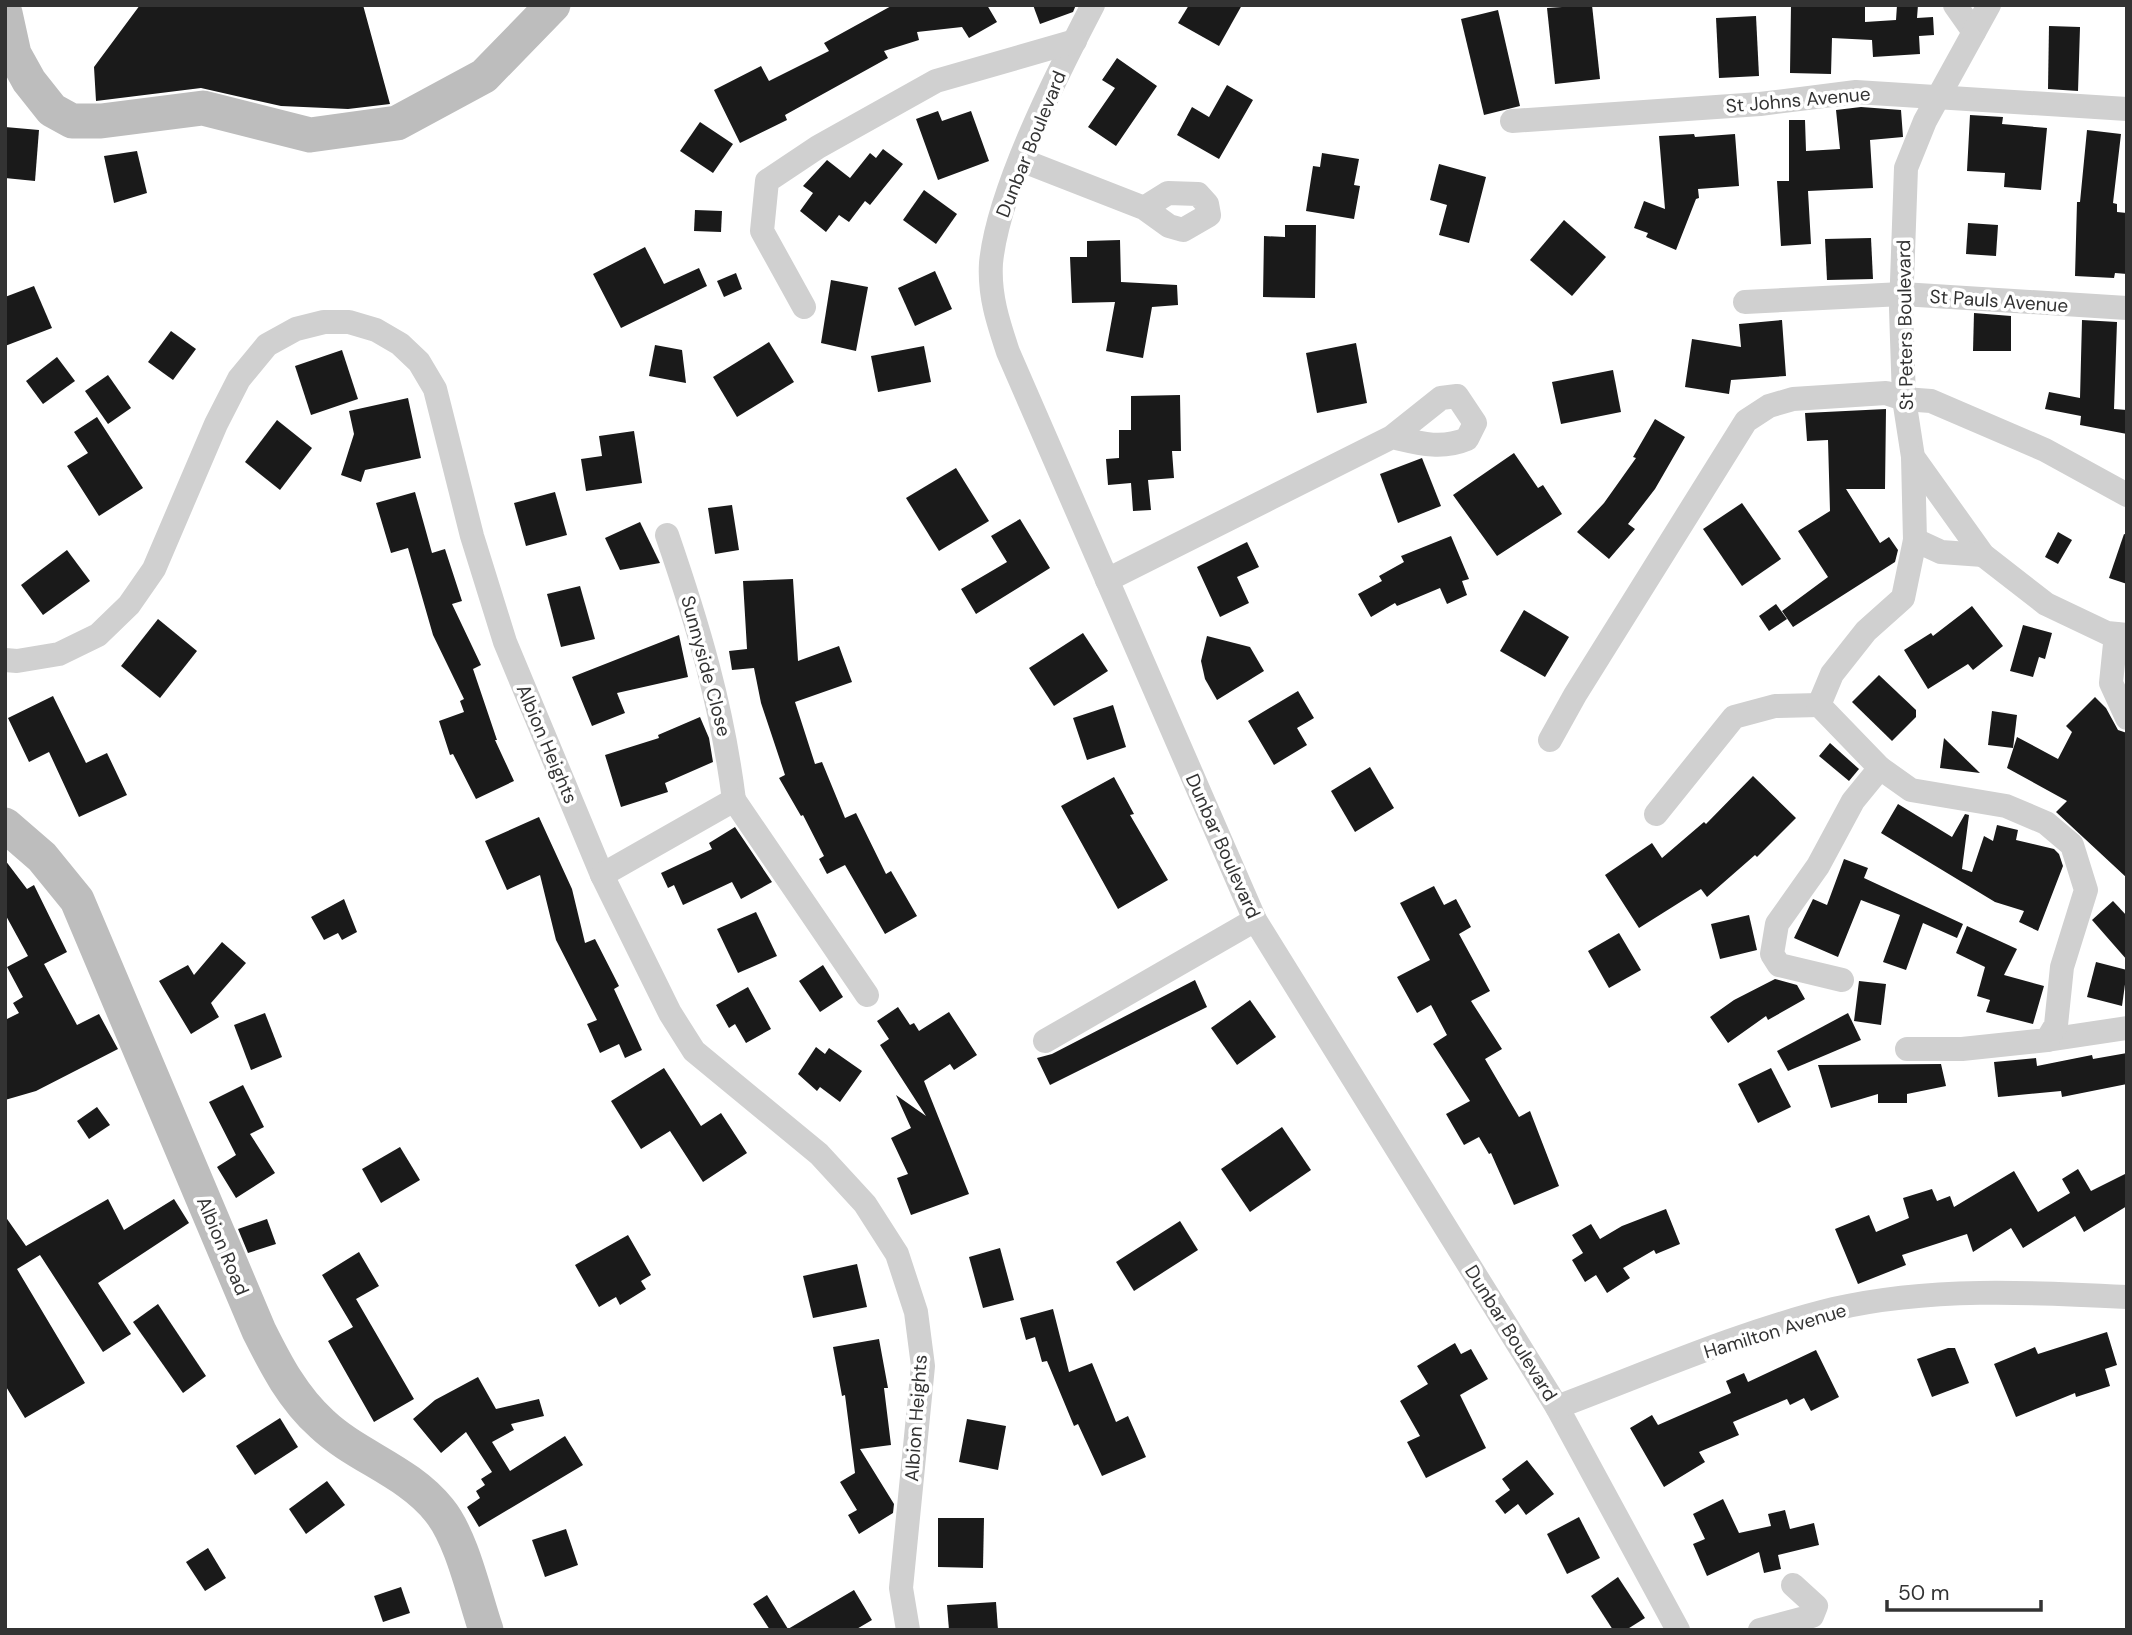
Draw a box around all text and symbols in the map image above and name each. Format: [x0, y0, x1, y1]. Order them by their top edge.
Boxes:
street label: Dunbar Boulevard [990, 67, 1072, 221]
street label: St Johns Avenue [1725, 81, 1871, 119]
street label: St Peters Boulevard [1891, 239, 1919, 411]
street label: St Pauls Avenue [1929, 284, 2069, 318]
street label: Sunnyside Close [675, 593, 737, 739]
street label: Albion Heights [511, 681, 583, 807]
street label: Dunbar Boulevard [1180, 770, 1266, 922]
street label: Albion Road [191, 1193, 255, 1299]
street label: Dunbar Boulevard [1459, 1260, 1563, 1406]
street label: Hamilton Avenue [1701, 1297, 1849, 1365]
street label: Albion Heights [899, 1354, 933, 1482]
scale bar [1887, 1568, 2041, 1612]
text: 50 m [1898, 1579, 1949, 1607]

